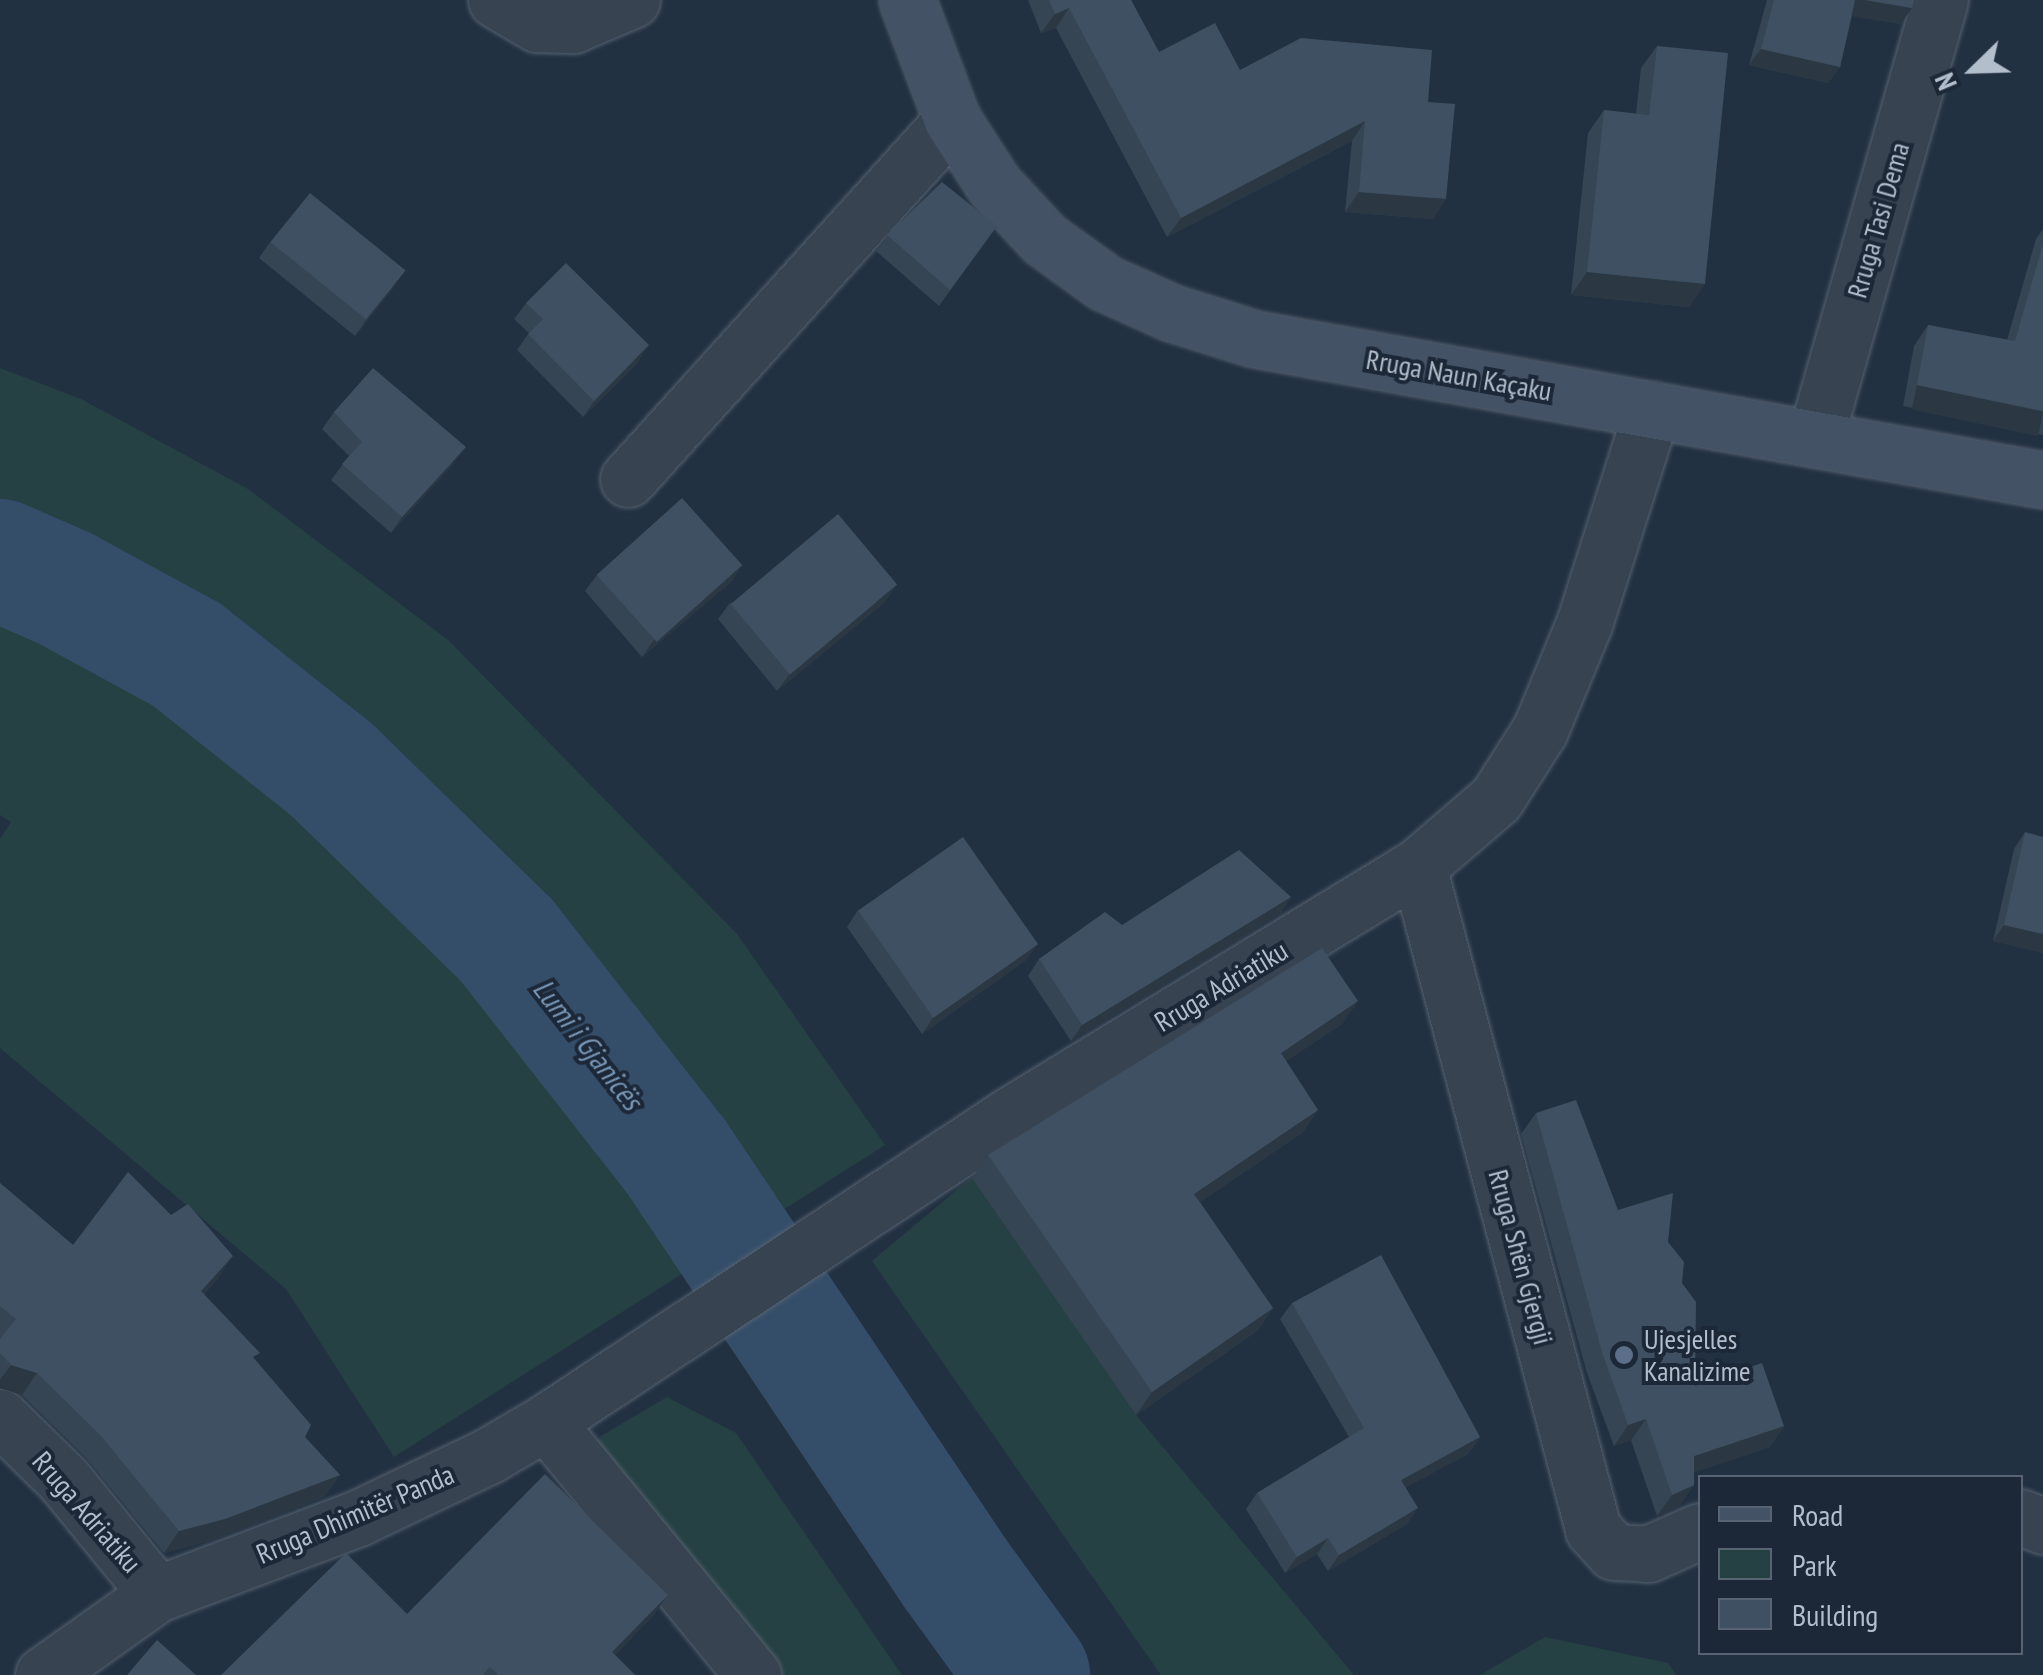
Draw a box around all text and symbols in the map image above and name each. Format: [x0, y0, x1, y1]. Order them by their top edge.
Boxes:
north arrow [1923, 20, 2023, 120]
text: N [1925, 68, 1965, 96]
street label: Rruga Tasi Dema [1840, 138, 1916, 302]
street label: Rruga Naun Kaçaku [1364, 342, 1554, 408]
street label: Rruga Adriatiku [1148, 933, 1294, 1039]
water label: Lumi i Gjanicës [526, 971, 650, 1117]
street label: Rruga Shën Gjergji [1482, 1166, 1560, 1348]
place label: Ujesjelles Kanalizime [1644, 1322, 1750, 1388]
marker: Ujesjelles Kanalizime [1613, 1344, 1635, 1366]
street label: Rruga Adriatiku [25, 1445, 149, 1579]
street label: Rruga Dhimitër Panda [251, 1457, 459, 1571]
legend [1698, 1475, 2023, 1655]
text: Road [1792, 1495, 1843, 1534]
text: Park [1792, 1545, 1837, 1584]
text: Building [1792, 1595, 1878, 1634]

